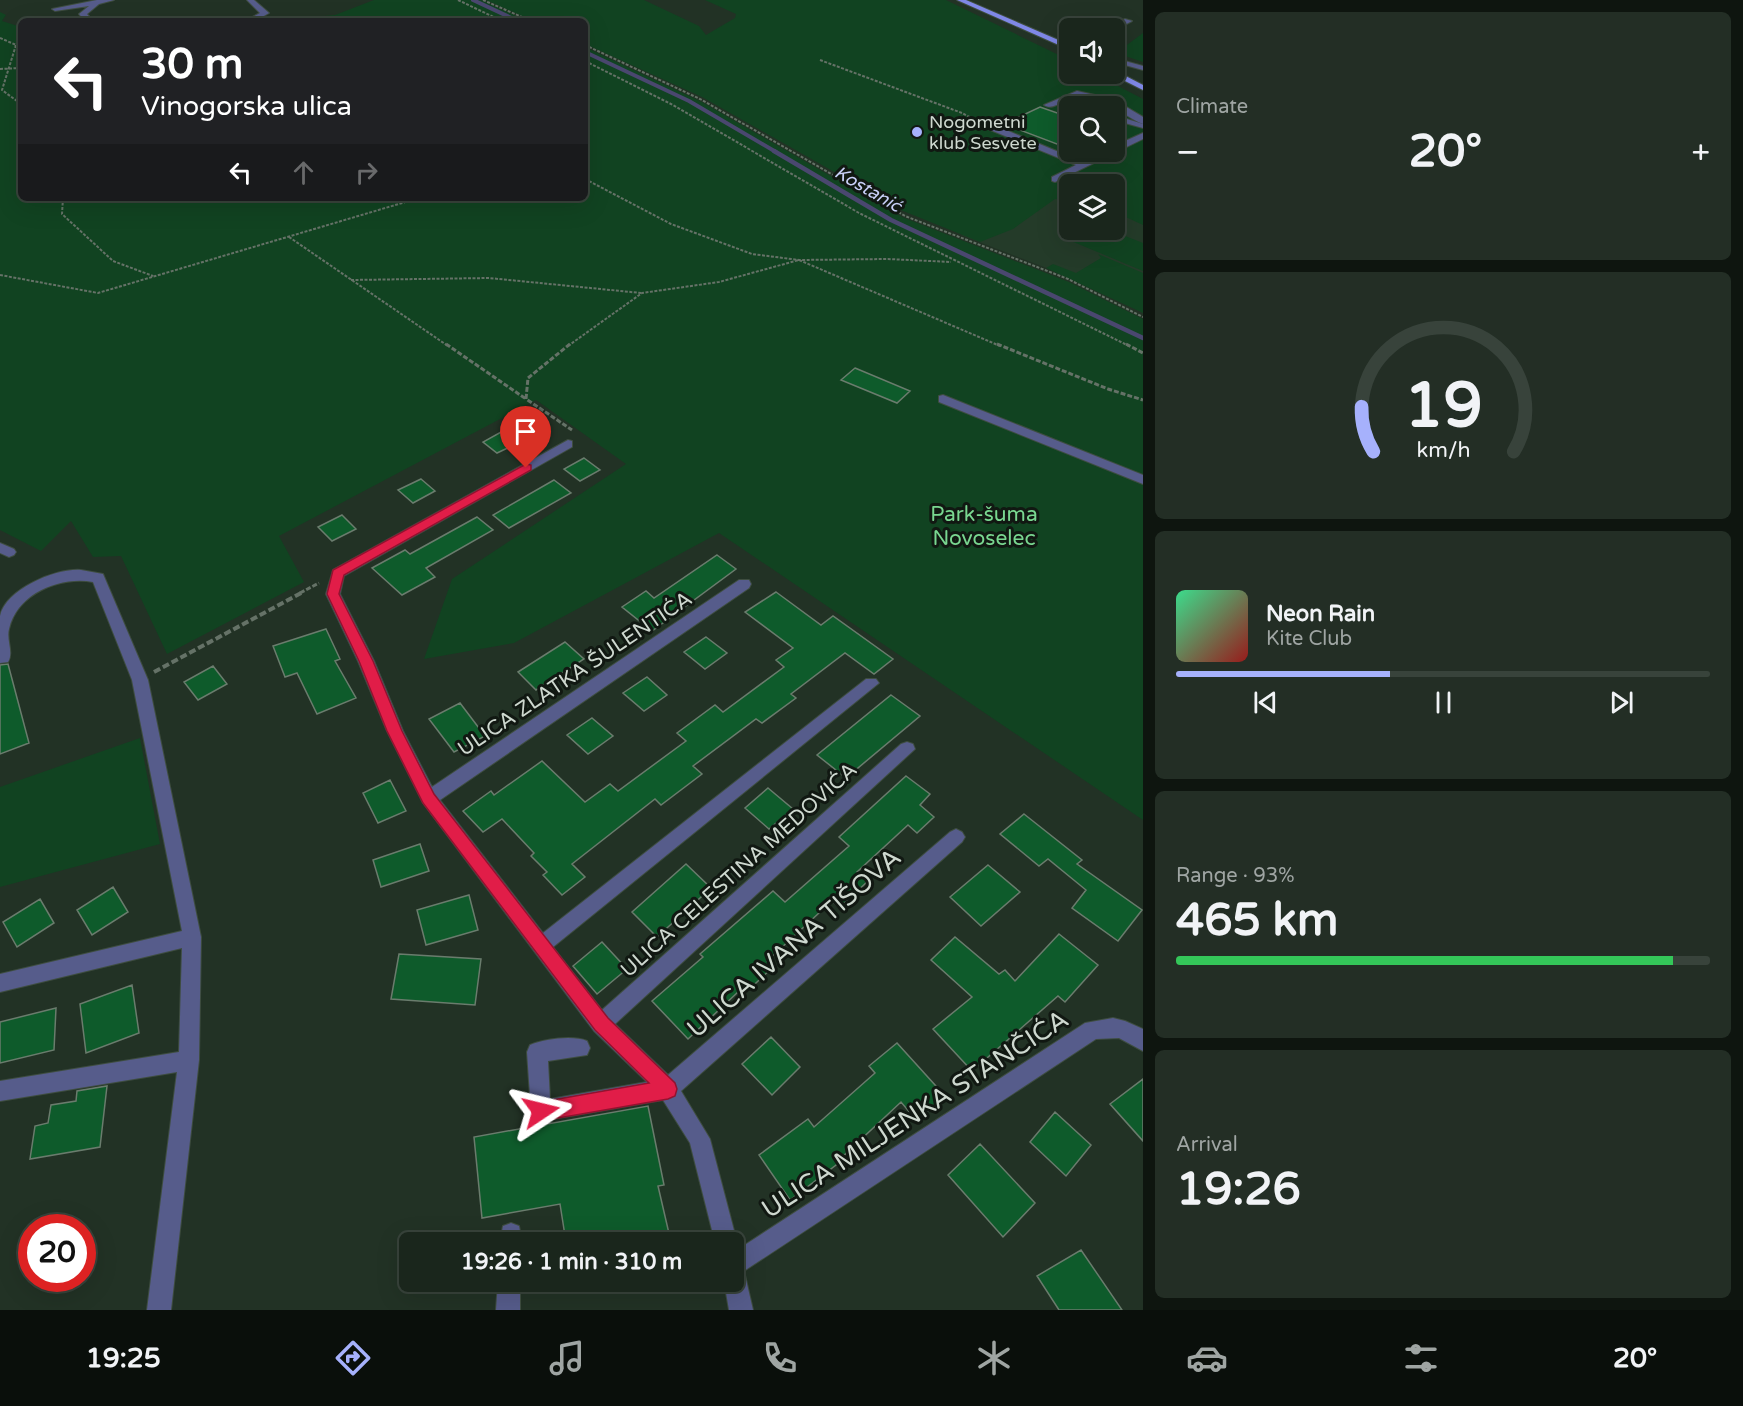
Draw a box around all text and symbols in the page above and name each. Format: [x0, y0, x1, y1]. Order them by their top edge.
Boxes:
map controls [1059, 18, 1125, 240]
button: sound [1059, 18, 1125, 84]
text: 30 m [141, 39, 243, 90]
icon: left [42, 42, 120, 120]
text: Vinogorska ulica [141, 90, 352, 123]
text: Climate [1176, 95, 1248, 119]
button: search [1059, 96, 1125, 162]
place label: Nogometni klub Sesvete [929, 111, 1037, 154]
marker: Nogometni klub Sesvete [910, 125, 924, 139]
text: 20° [1409, 125, 1482, 179]
text: − [1176, 133, 1200, 172]
text: + [1691, 133, 1710, 172]
icon: left [224, 156, 257, 189]
icon: ahead [287, 156, 320, 189]
icon: right [350, 156, 383, 189]
water label: Kostanić [831, 161, 907, 218]
button: layers [1059, 174, 1125, 240]
text: 19 [1404, 370, 1482, 445]
pin [500, 406, 551, 468]
icon: arrive [509, 415, 542, 448]
text: km/h [1416, 438, 1470, 464]
park label: Park-šuma Novoselec [930, 502, 1038, 551]
street label: ULICA ZLATKA ŠULENTIĆA [453, 586, 697, 762]
text: Neon Rain [1266, 601, 1375, 627]
text: Kite Club [1266, 627, 1352, 651]
icon: previous [1249, 686, 1282, 719]
icon: pause [1427, 686, 1460, 719]
icon: next [1605, 686, 1638, 719]
street label: ULICA CELESTINA MEDOVIĆA [616, 757, 862, 983]
street label: ULICA IVANA TIŠOVA [681, 842, 907, 1044]
text: Range · 93% [1176, 864, 1295, 888]
text: 465 km [1176, 894, 1338, 948]
street label: ULICA MILJENKA STANČIĆA [755, 1002, 1074, 1225]
position arrow [509, 1079, 573, 1143]
text: Arrival [1176, 1133, 1238, 1157]
text: 19:26 [1176, 1163, 1301, 1217]
speed limit sign: 20 [18, 1214, 96, 1292]
text: 19:26 · 1 min · 310 m [461, 1249, 682, 1275]
icon: directions [332, 1337, 374, 1379]
icon: music [546, 1337, 588, 1379]
icon: phone [759, 1337, 801, 1379]
icon: climate [973, 1337, 1015, 1379]
icon: car [1186, 1337, 1228, 1379]
icon: filters [1400, 1337, 1442, 1379]
text: 19:25 [86, 1342, 161, 1375]
text: 20° [1613, 1342, 1657, 1375]

